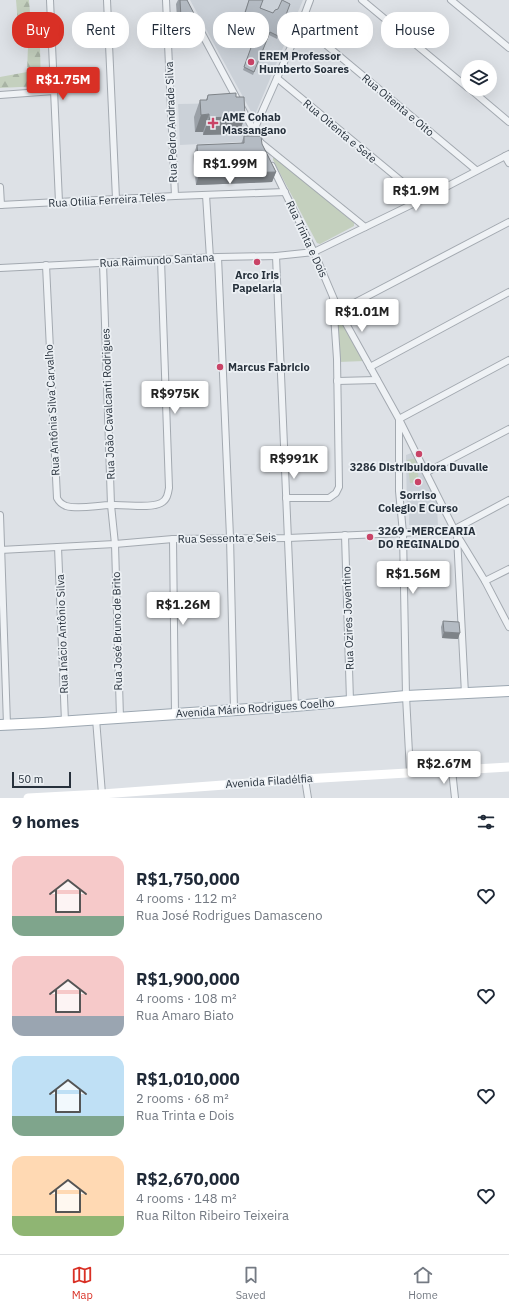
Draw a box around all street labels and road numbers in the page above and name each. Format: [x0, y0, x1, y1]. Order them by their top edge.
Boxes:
street label: Rua Pedro Andrade Silva [162, 61, 180, 183]
street label: Rua Oitenta e Oito [359, 71, 437, 139]
street label: Rua Oitenta e Sete [300, 96, 380, 166]
street label: Rua Otilia Ferreira Teles [48, 190, 166, 210]
street label: Rua Trinta e Dois [283, 198, 331, 280]
street label: Rua Raimundo Santana [99, 250, 215, 270]
street label: Rua João Cavalcanti Rodrigues [98, 328, 118, 480]
street label: Rua Antônia Silva Carvalho [42, 344, 62, 476]
street label: Rua Sessenta e Seis [178, 530, 276, 546]
street label: Rua Ozires Joventino [339, 566, 357, 670]
street label: Rua José Bruno de Brito [109, 571, 125, 691]
street label: Rua Inácio Antônio Silva [53, 574, 71, 694]
street label: Avenida Mário Rodrigues Coelho [175, 695, 335, 721]
street label: Avenida Filadélfia [225, 771, 313, 791]

